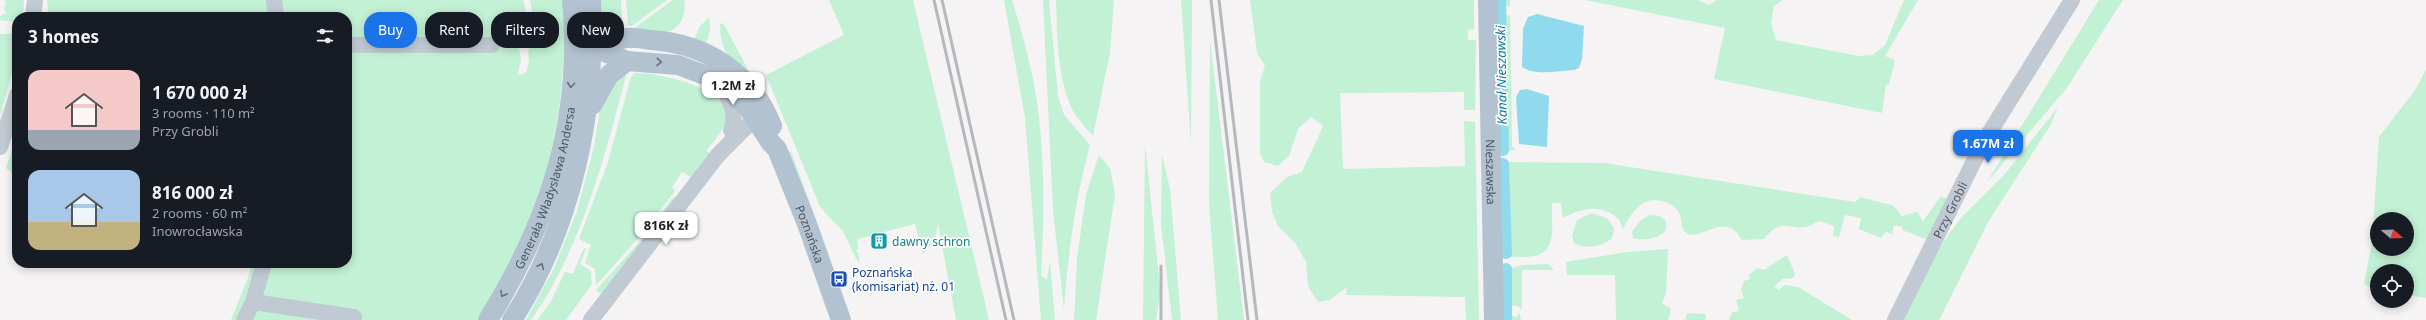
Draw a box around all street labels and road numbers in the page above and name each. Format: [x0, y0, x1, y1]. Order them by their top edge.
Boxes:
street label: Generała Władysława Andersa [510, 106, 578, 272]
street label: Nieszawska [1482, 139, 1500, 205]
street label: Przy Grobli [1928, 179, 1971, 241]
street label: Poznańska [792, 203, 829, 265]

